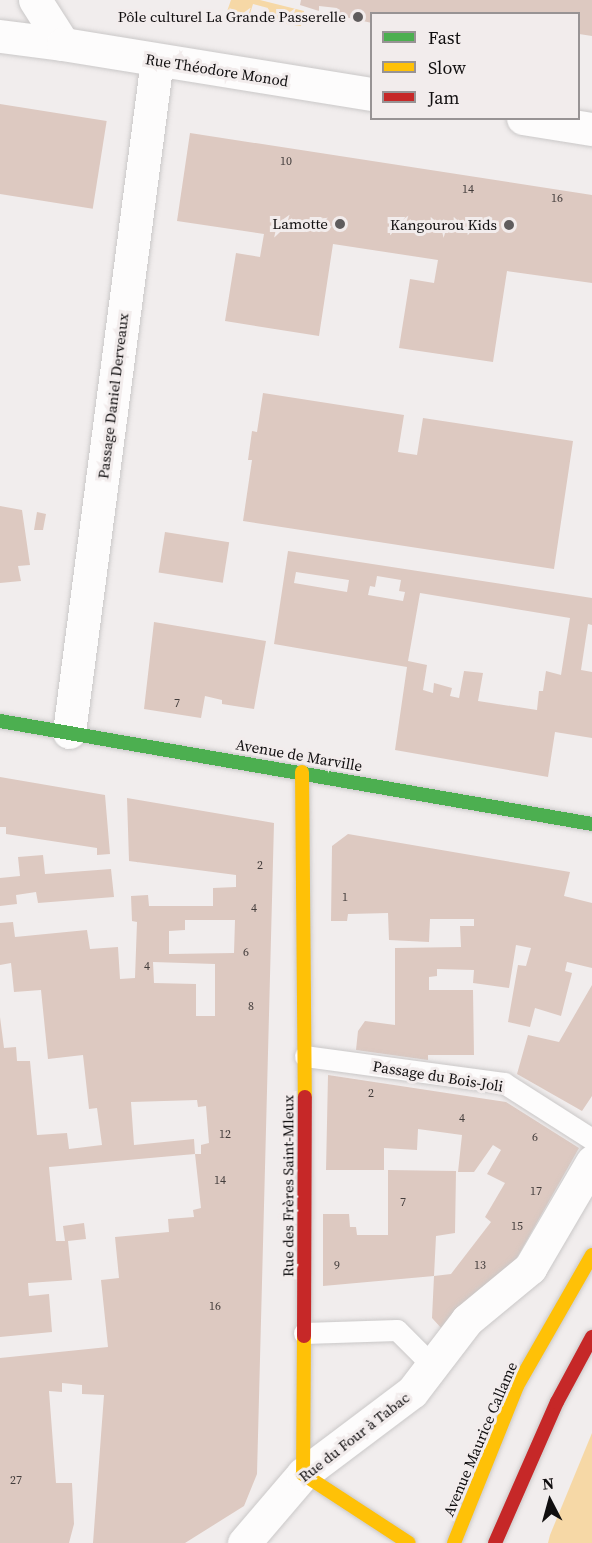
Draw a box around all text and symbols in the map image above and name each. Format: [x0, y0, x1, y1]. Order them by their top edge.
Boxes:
place label: Pôle culturel La Grande Passerelle [118, 8, 346, 26]
marker: Pôle culturel La Grande Passerelle [351, 10, 365, 24]
legend [370, 12, 580, 120]
text: Fast [428, 25, 461, 50]
street label: Rue Théodore Monod [144, 50, 290, 90]
text: Slow [428, 55, 466, 80]
text: Jam [428, 85, 460, 110]
house number: 10 [280, 155, 292, 169]
house number: 14 [462, 183, 474, 197]
house number: 16 [551, 192, 563, 206]
place label: Lamotte [272, 215, 328, 233]
place label: Kangourou Kids [390, 216, 497, 234]
marker: Lamotte [333, 217, 347, 231]
marker: Kangourou Kids [502, 218, 516, 232]
street label: Passage Daniel Derveaux [94, 312, 132, 480]
house number: 7 [174, 697, 180, 711]
street label: Avenue de Marville [234, 735, 364, 775]
house number: 2 [257, 859, 263, 873]
house number: 1 [342, 891, 348, 905]
house number: 4 [251, 902, 257, 916]
house number: 6 [243, 946, 249, 960]
house number: 4 [144, 960, 150, 974]
house number: 8 [248, 1000, 254, 1014]
street label: Passage du Bois-Joli [372, 1057, 504, 1095]
house number: 2 [368, 1087, 374, 1101]
street label: Rue des Frères Saint-Mleux [279, 1095, 297, 1277]
house number: 4 [459, 1112, 465, 1126]
house number: 12 [219, 1128, 231, 1142]
house number: 6 [532, 1131, 538, 1145]
house number: 14 [214, 1174, 226, 1188]
house number: 17 [530, 1185, 542, 1199]
house number: 7 [400, 1196, 406, 1210]
house number: 15 [511, 1220, 523, 1234]
house number: 9 [334, 1259, 340, 1273]
house number: 13 [474, 1259, 486, 1273]
house number: 16 [209, 1300, 221, 1314]
street label: Avenue Maurice Callame [439, 1359, 521, 1519]
street label: Rue du Four à Tabac [295, 1388, 413, 1486]
north arrow [520, 1471, 580, 1531]
text: N [541, 1472, 555, 1495]
house number: 27 [10, 1474, 22, 1488]

